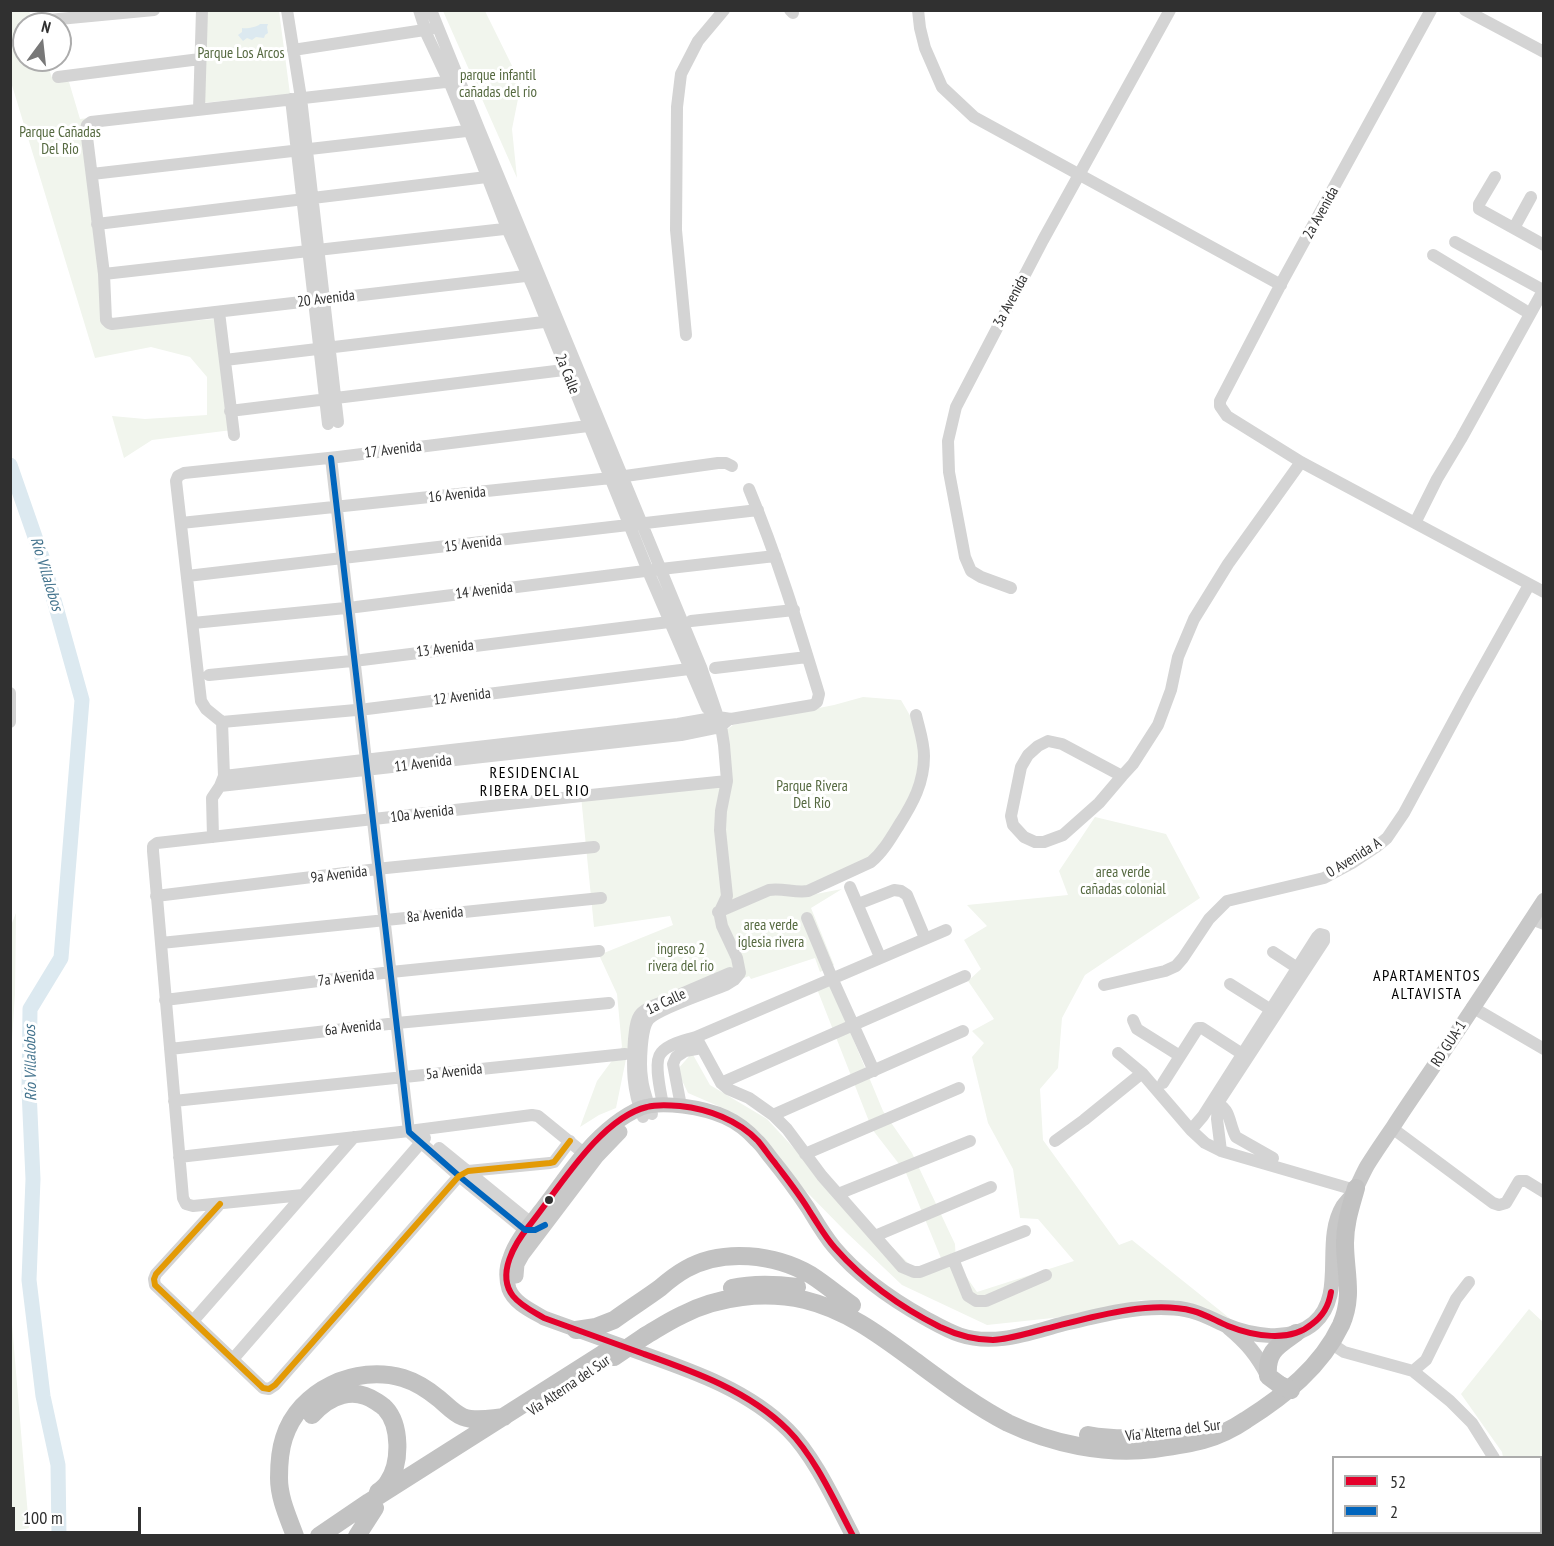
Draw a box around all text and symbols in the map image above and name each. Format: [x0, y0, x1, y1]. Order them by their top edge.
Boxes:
north arrow [12, 12, 72, 72]
text: N [39, 16, 53, 37]
park label: Parque Los Arcos [198, 45, 284, 63]
park label: parque infantil cañadas del rio [459, 67, 537, 102]
park label: Parque Cañadas Del Rio [19, 124, 101, 159]
street label: 2a Avenida [1299, 184, 1343, 242]
street label: 3a Avenida [990, 272, 1032, 330]
street label: 20 Avenida [296, 287, 356, 311]
street label: 2a Calle [551, 351, 583, 397]
street label: 17 Avenida [363, 438, 423, 462]
street label: 16 Avenida [427, 483, 487, 507]
street label: 15 Avenida [443, 532, 503, 556]
water label: Río Villalobos [26, 535, 66, 613]
street label: 14 Avenida [454, 579, 514, 603]
street label: 13 Avenida [415, 637, 475, 661]
street label: 12 Avenida [432, 685, 492, 709]
street label: 11 Avenida [393, 752, 453, 776]
district label: RESIDENCIAL RIBERA DEL RIO [480, 763, 590, 801]
park label: Parque Rivera Del Rio [776, 778, 848, 813]
street label: 10a Avenida [389, 801, 455, 827]
street label: 0 Avenida A [1323, 834, 1385, 882]
street label: 9a Avenida [310, 863, 368, 887]
park label: area verde cañadas colonial [1080, 864, 1166, 899]
street label: 8a Avenida [406, 903, 464, 927]
park label: area verde iglesia rivera [738, 917, 804, 952]
park label: ingreso 2 rivera del rio [648, 941, 714, 976]
street label: 7a Avenida [317, 966, 375, 990]
district label: APARTAMENTOS ALTAVISTA [1373, 966, 1481, 1004]
street label: 1a Calle [643, 985, 689, 1019]
street label: 6a Avenida [324, 1016, 382, 1040]
street label: RD GUA-1 [1428, 1018, 1470, 1070]
water label: Río Villalobos [21, 1025, 41, 1101]
street label: 5a Avenida [425, 1060, 483, 1084]
unlabelled marker [543, 1194, 555, 1206]
street label: Vía Alterna del Sur [524, 1352, 614, 1420]
street label: Vía Alterna del Sur [1124, 1416, 1222, 1446]
legend [1332, 1456, 1542, 1534]
text: 52 [1390, 1470, 1406, 1493]
scale bar [15, 1495, 144, 1533]
text: 2 [1390, 1500, 1398, 1523]
text: 100 m [23, 1506, 63, 1529]

